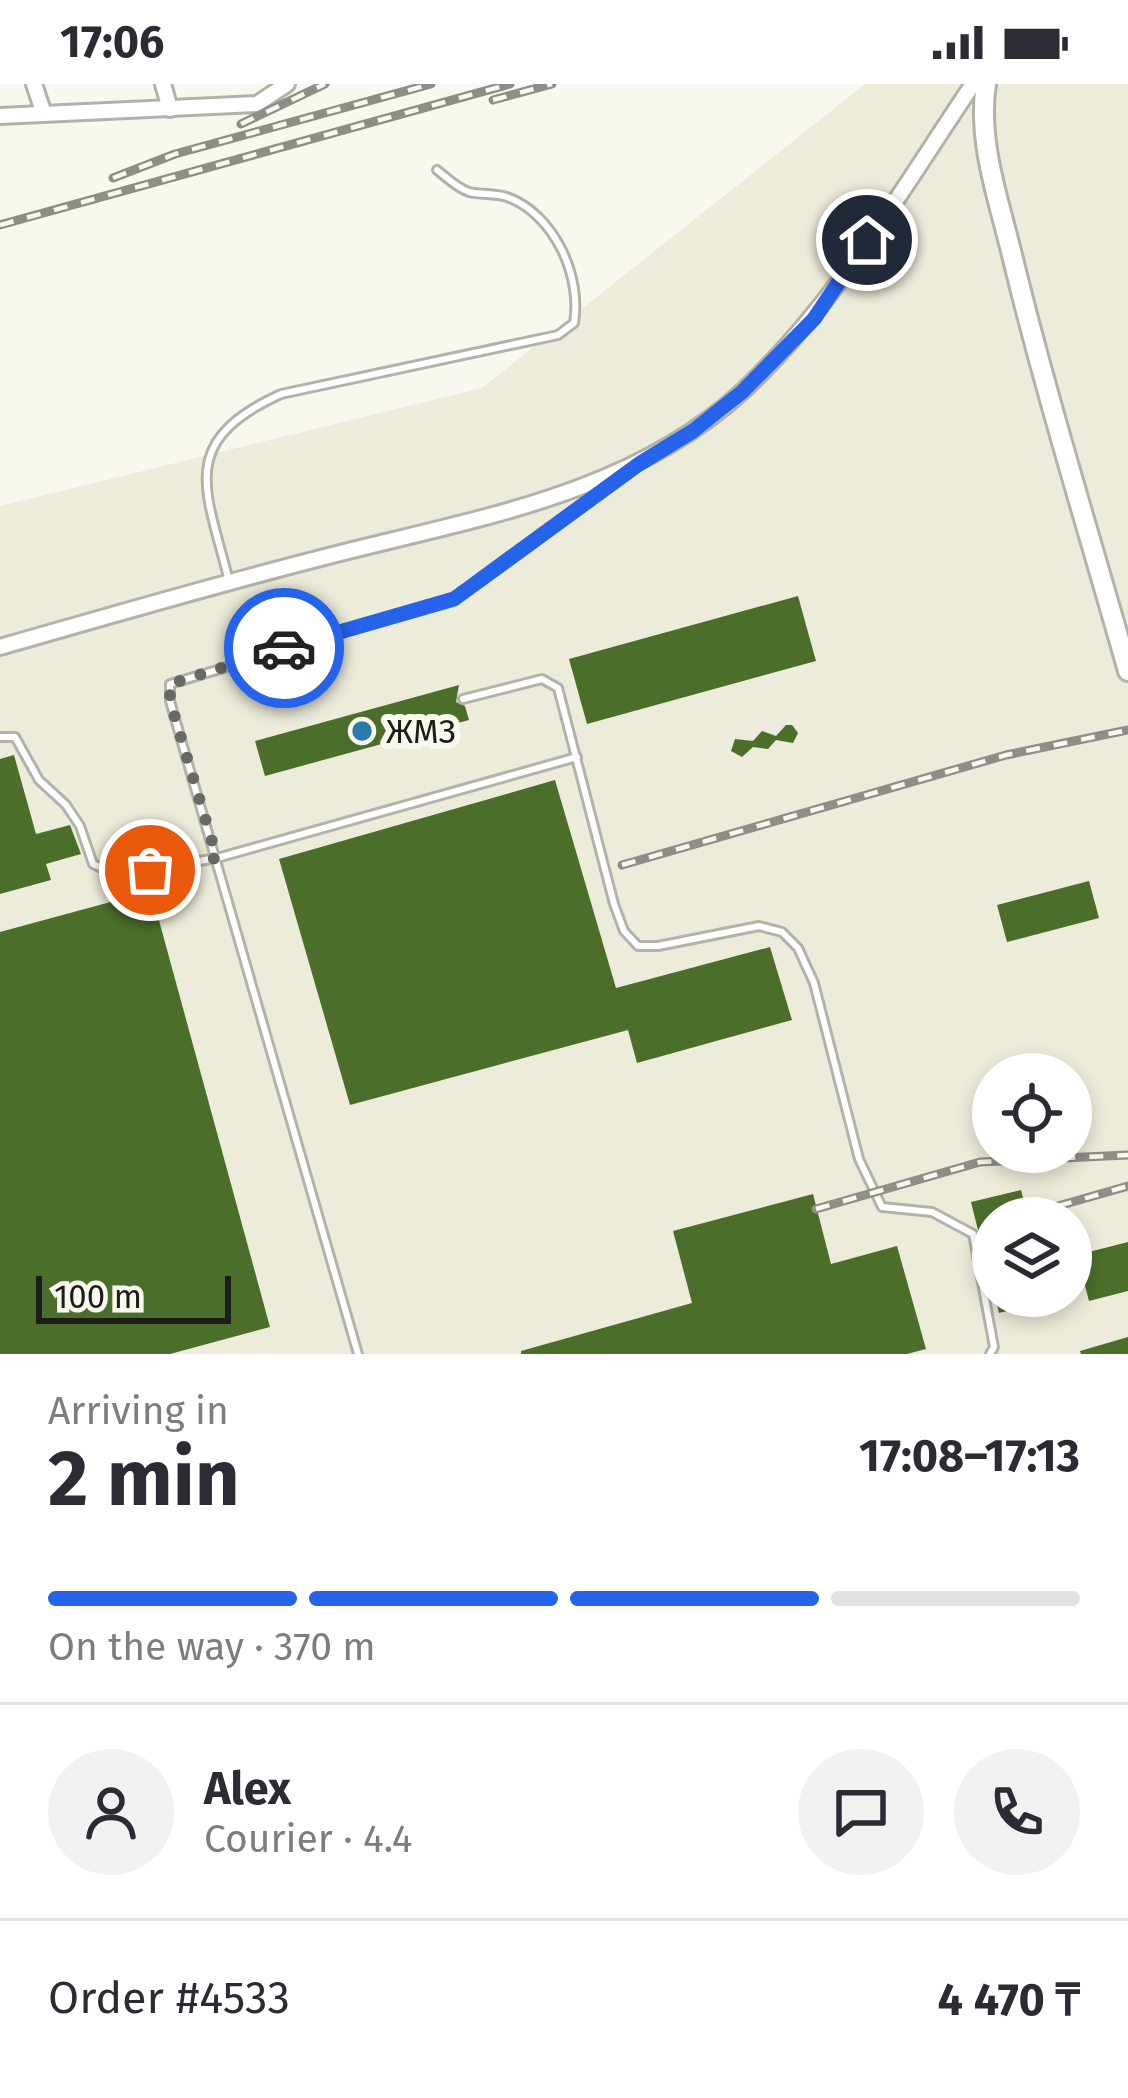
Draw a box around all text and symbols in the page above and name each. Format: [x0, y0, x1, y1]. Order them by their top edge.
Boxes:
text: 17:06 [60, 15, 164, 69]
pin [816, 189, 918, 291]
icon: home [834, 207, 900, 273]
courier [224, 588, 344, 708]
icon: car [251, 615, 317, 681]
place label: ЖМЗ [386, 712, 456, 752]
marker: ЖМЗ [349, 718, 375, 744]
pin [99, 819, 201, 921]
icon: bag [117, 837, 183, 903]
map controls [972, 1053, 1092, 1317]
button: locate [972, 1053, 1092, 1173]
button: layers [972, 1197, 1092, 1317]
scale bar [36, 1270, 231, 1323]
text: 100 m [54, 1277, 142, 1317]
text: Arriving in [48, 1388, 229, 1434]
text: 17:08–17:13 [859, 1429, 1080, 1483]
text: 2 min [48, 1432, 240, 1526]
text: On the way · 370 m [48, 1624, 376, 1670]
button: person [48, 1749, 174, 1875]
button: chat [798, 1749, 924, 1875]
button: phone [954, 1749, 1080, 1875]
text: Alex [204, 1762, 291, 1816]
text: Courier · 4.4 [204, 1816, 413, 1862]
text: Order #4533 [48, 1971, 290, 2025]
text: 4 470 ₸ [938, 1973, 1080, 2027]

